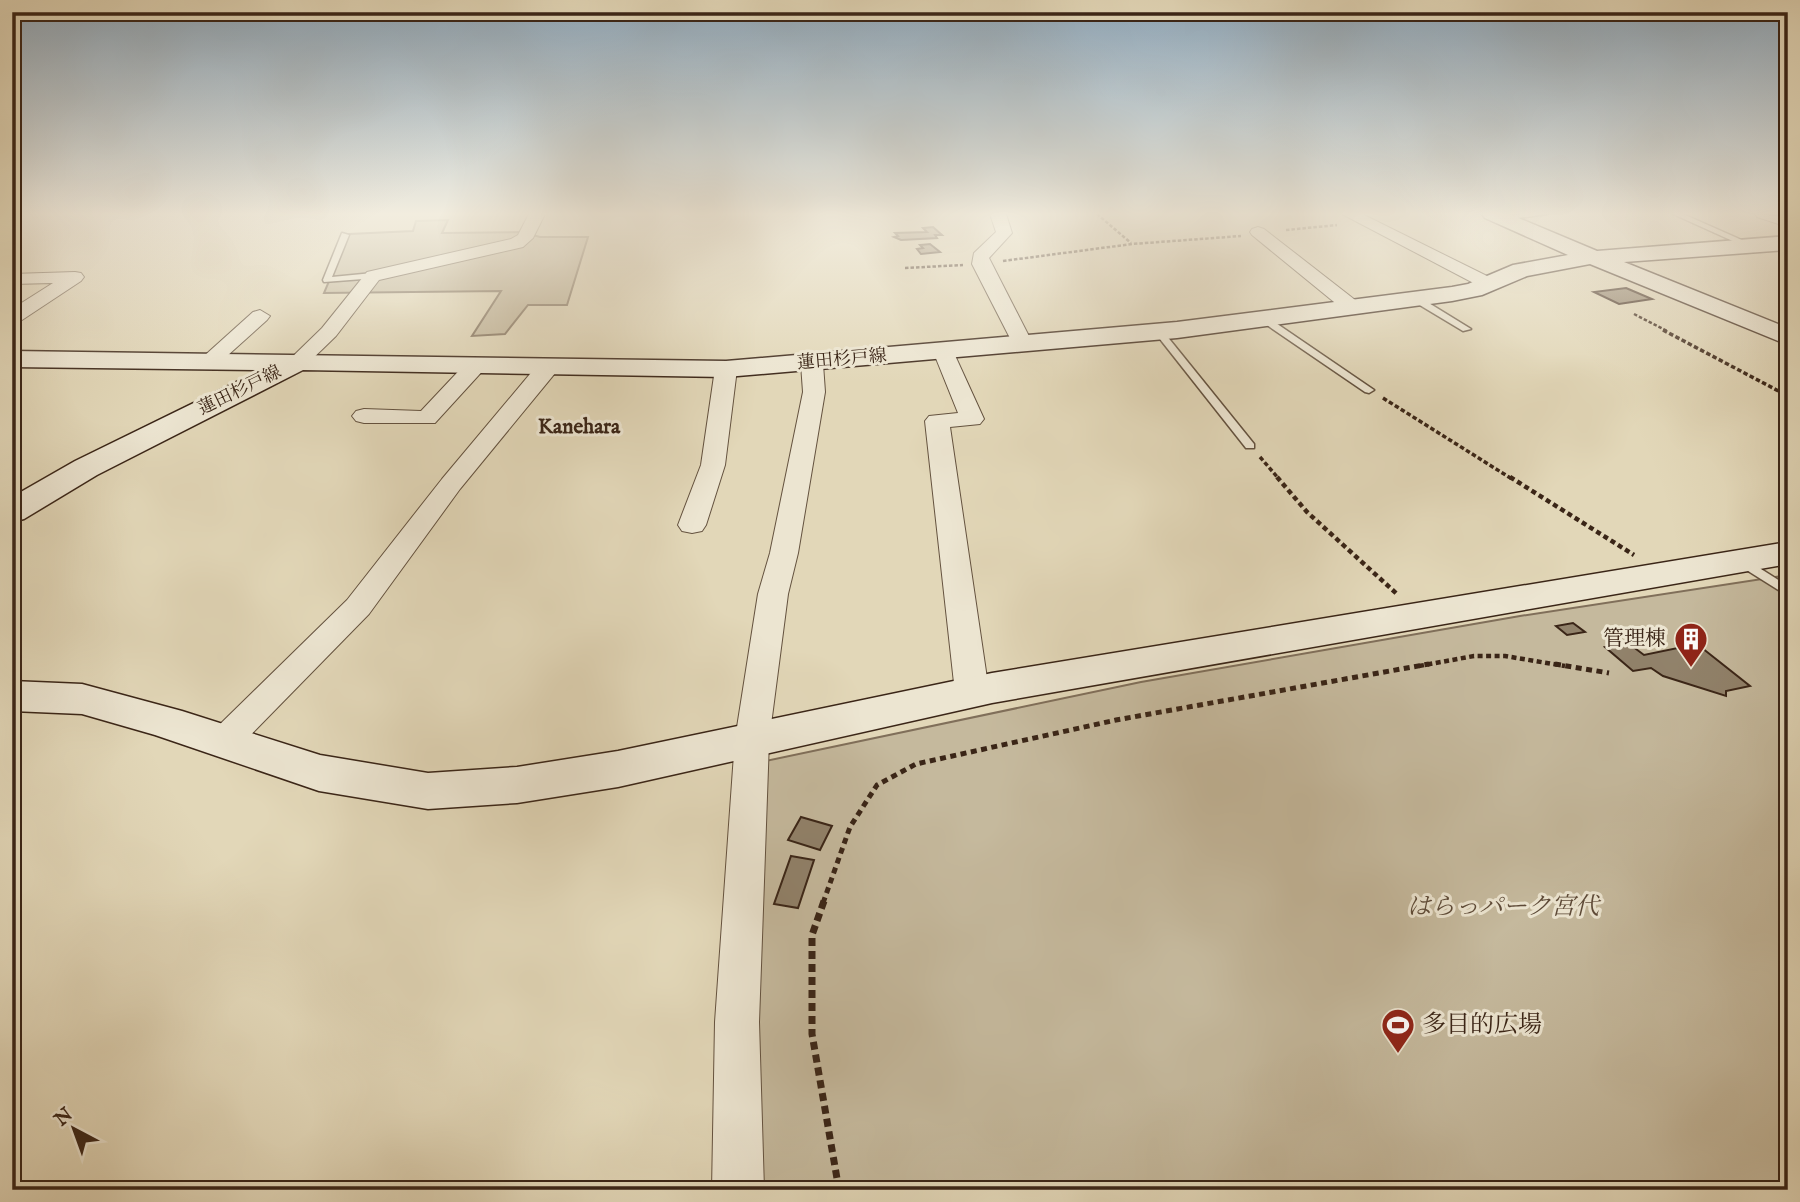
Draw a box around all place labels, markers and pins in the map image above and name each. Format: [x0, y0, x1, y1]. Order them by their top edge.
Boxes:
building icon: 管理棟 [1672, 620, 1710, 669]
place label: 管理棟 [1603, 626, 1666, 653]
sports icon: 多目的広場 [1379, 1006, 1417, 1055]
place label: 多目的広場 [1422, 1010, 1542, 1041]

